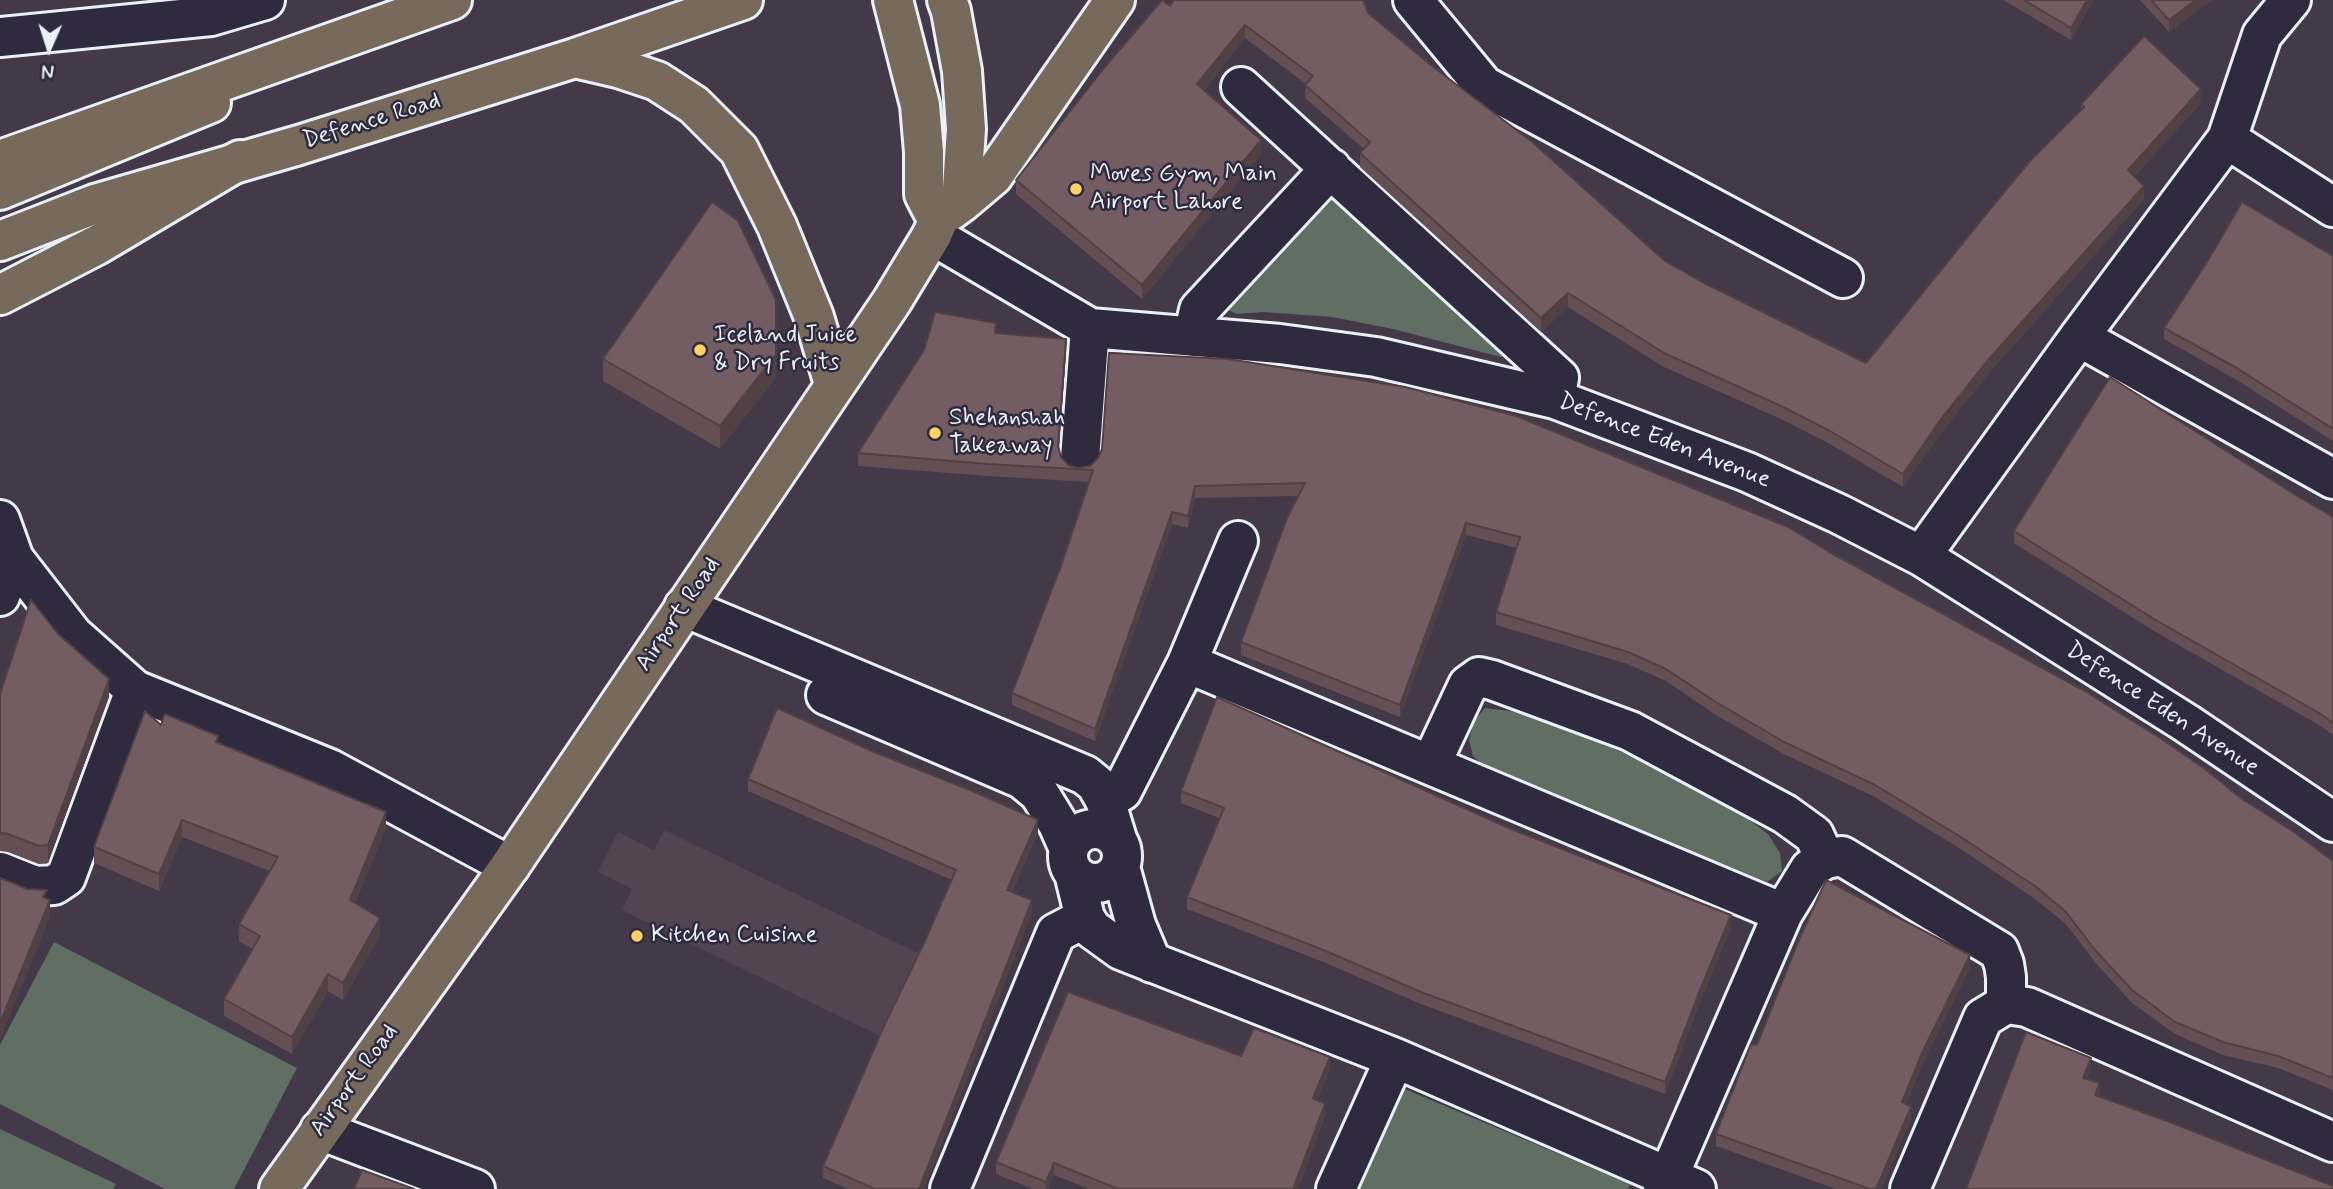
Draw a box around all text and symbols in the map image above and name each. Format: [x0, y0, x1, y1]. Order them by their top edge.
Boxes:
north arrow [14, 14, 84, 84]
text: N [41, 58, 55, 83]
street label: Defence Road [300, 87, 444, 157]
place label: Moves Gym, Main Airport Lahore [1090, 161, 1277, 217]
marker: Moves Gym, Main Airport Lahore [1068, 181, 1084, 197]
place label: Iceland Juice & Dry Fruits [714, 322, 857, 378]
marker: Iceland Juice & Dry Fruits [692, 342, 708, 358]
street label: Defence Eden Avenue [1554, 388, 1774, 496]
place label: Shehanshah Takeaway [949, 405, 1065, 461]
marker: Shehanshah Takeaway [927, 425, 943, 441]
street label: Airport Road [630, 552, 728, 678]
street label: Defence Eden Avenue [2060, 637, 2264, 783]
place label: Kitchen Cuisine [651, 922, 817, 950]
marker: Kitchen Cuisine [629, 928, 645, 944]
street label: Airport Road [305, 1019, 405, 1143]

